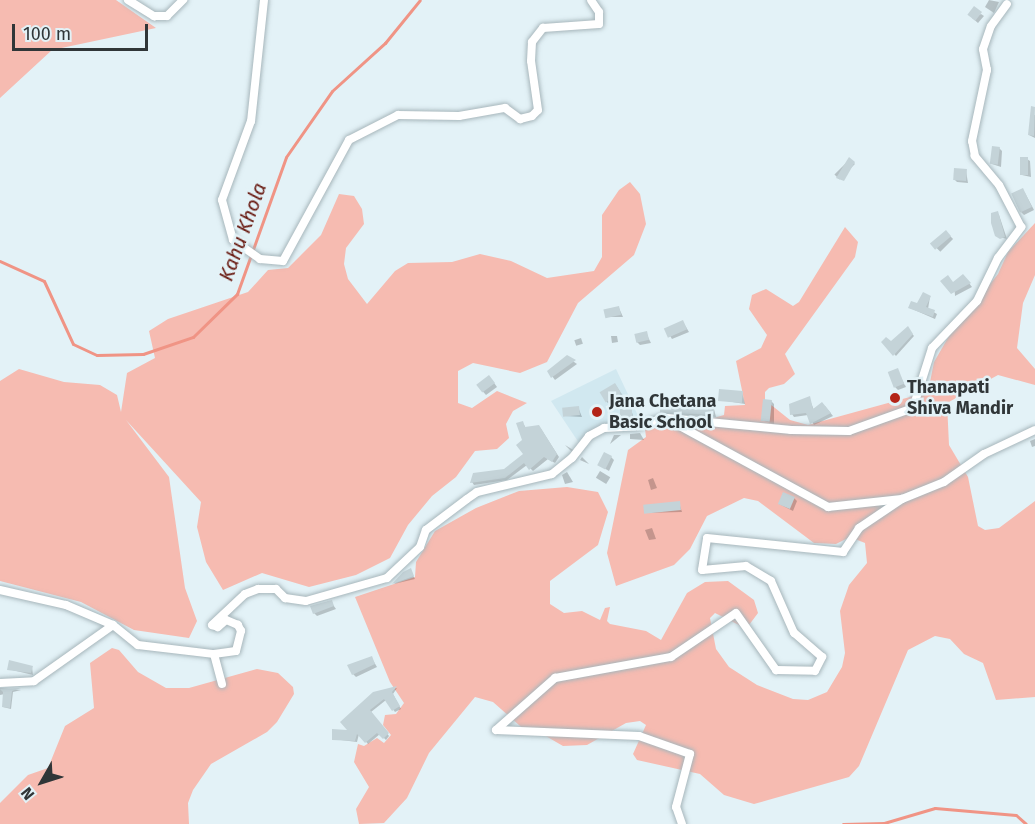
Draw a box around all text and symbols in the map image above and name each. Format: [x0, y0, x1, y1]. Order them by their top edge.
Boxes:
scale bar [15, 12, 152, 50]
text: 100 m [23, 23, 71, 45]
water label: Kahu Khola [214, 180, 272, 284]
place label: Thanapati Shiva Mandir [907, 377, 1013, 420]
place label: Jana Chetana Basic School [609, 391, 716, 434]
marker: Thanapati Shiva Mandir [888, 391, 902, 405]
marker: Jana Chetana Basic School [590, 405, 604, 419]
north arrow [12, 752, 72, 812]
text: N [17, 784, 38, 804]

